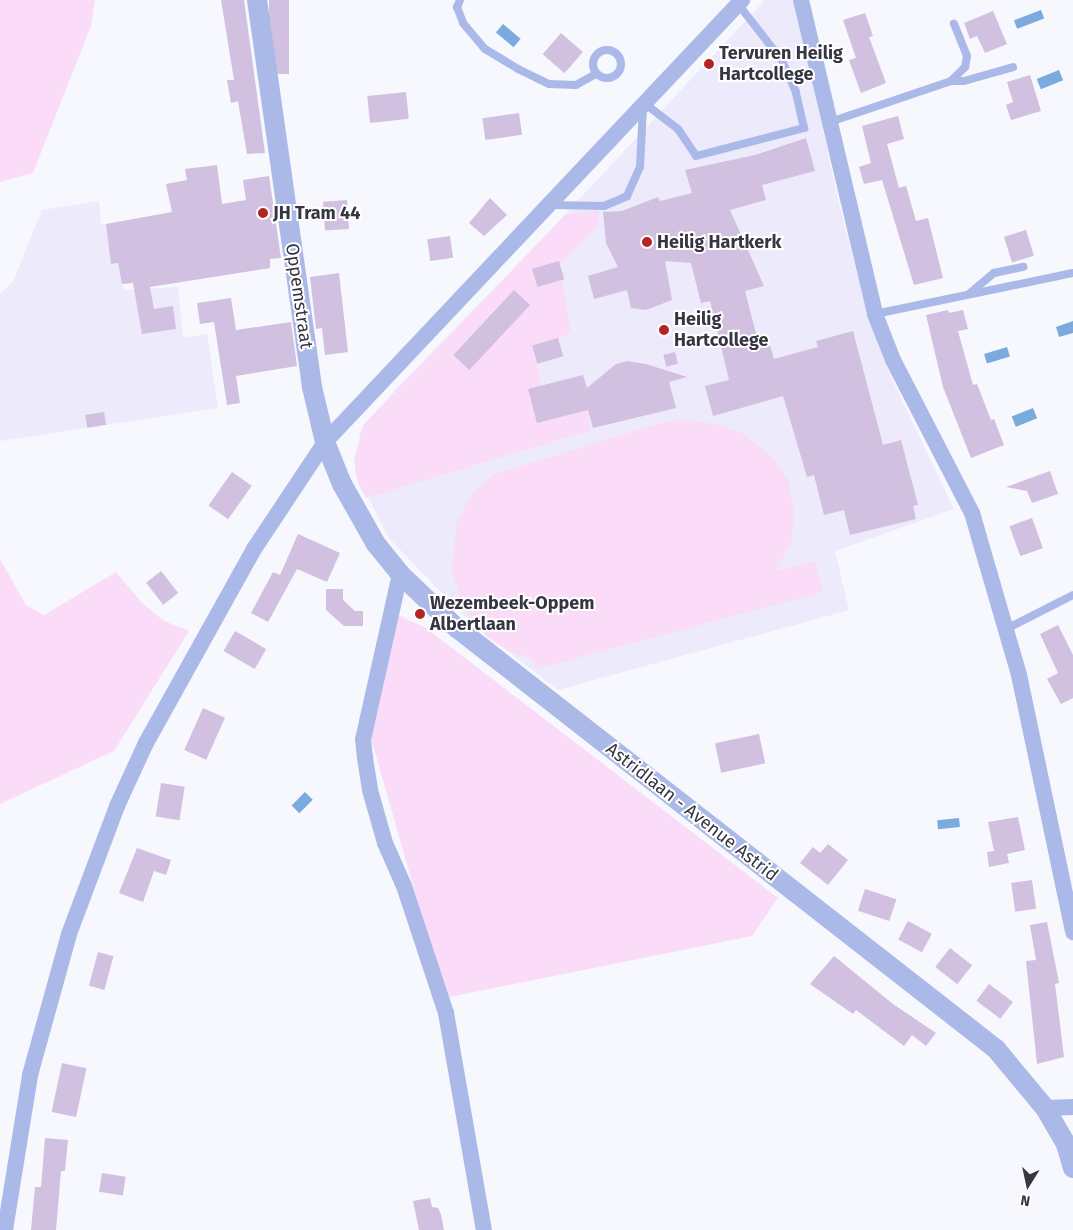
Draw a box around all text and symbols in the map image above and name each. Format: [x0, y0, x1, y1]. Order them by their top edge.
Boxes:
place label: Tervuren Heilig Hartcollege [719, 43, 843, 86]
marker: Tervuren Heilig Hartcollege [703, 58, 715, 70]
place label: JH Tram 44 [273, 202, 360, 224]
marker: JH Tram 44 [257, 207, 269, 219]
place label: Heilig Hartkerk [657, 231, 781, 253]
marker: Heilig Hartkerk [641, 236, 653, 248]
street label: Oppemstraat [281, 242, 317, 350]
place label: Heilig Hartcollege [674, 309, 768, 352]
marker: Heilig Hartcollege [658, 324, 670, 336]
place label: Wezembeek-Oppem Albertlaan [430, 593, 594, 636]
marker: Wezembeek-Oppem Albertlaan [414, 608, 426, 620]
street label: Astridlaan - Avenue Astrid [602, 738, 782, 886]
north arrow [1003, 1160, 1053, 1210]
text: N [1019, 1191, 1031, 1209]

